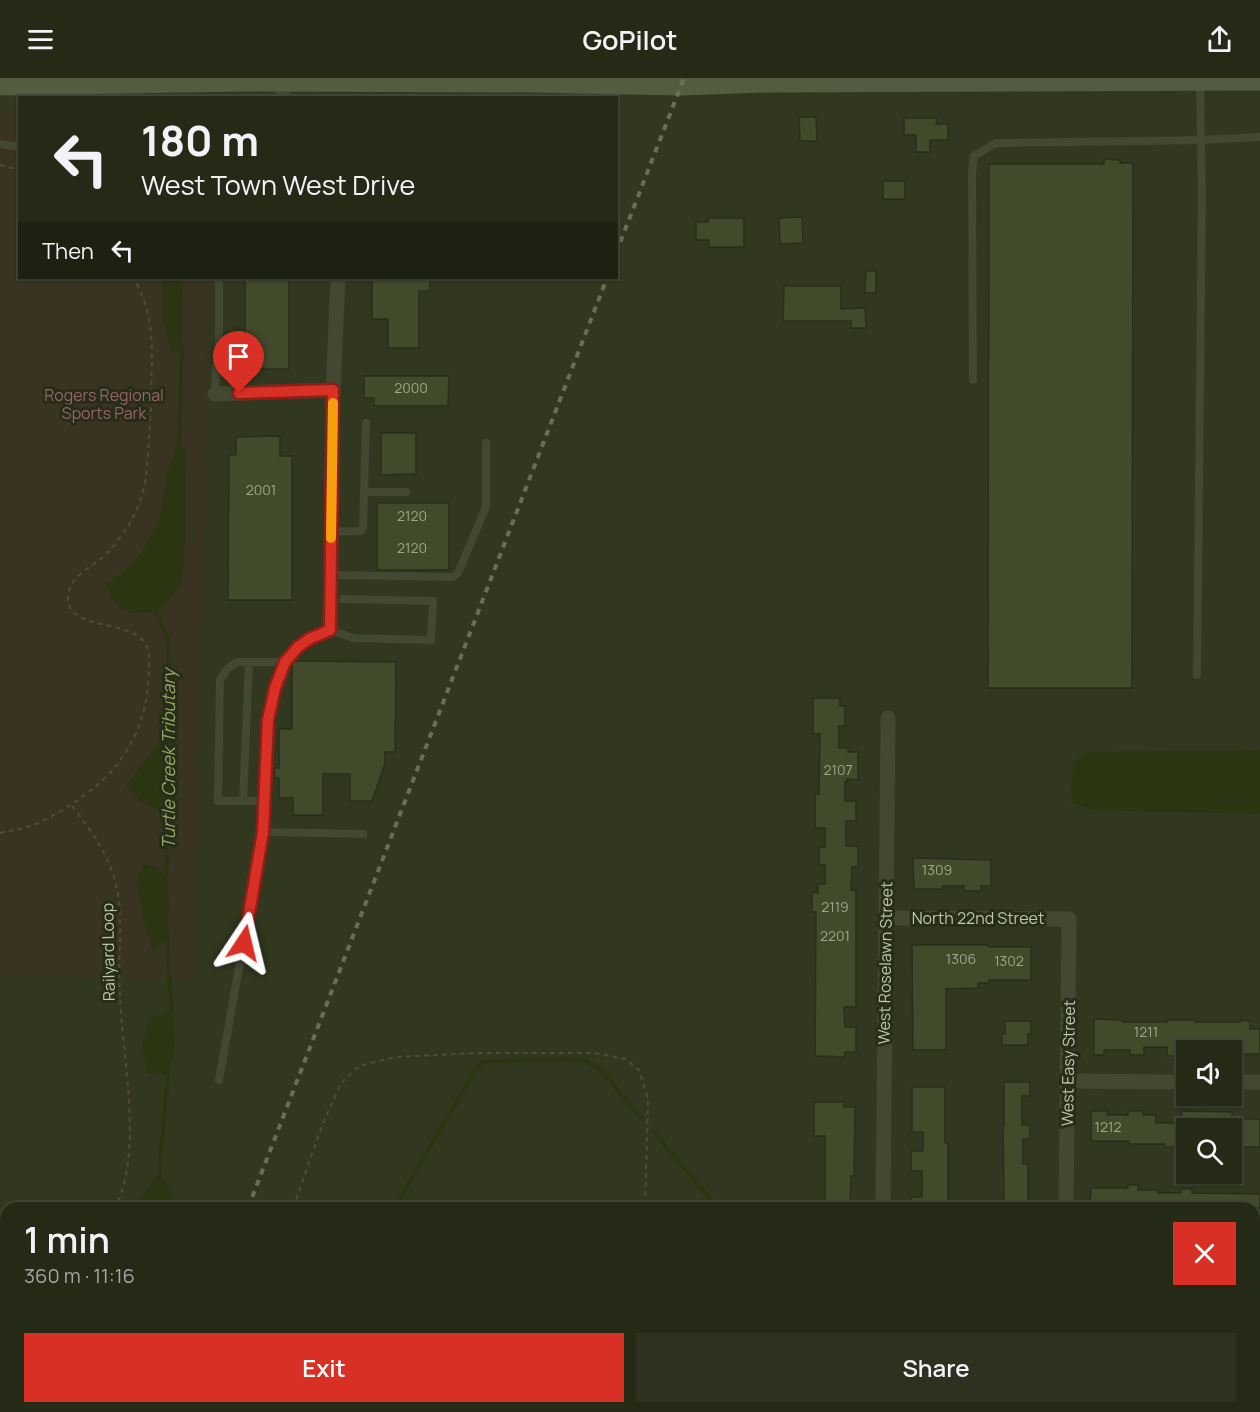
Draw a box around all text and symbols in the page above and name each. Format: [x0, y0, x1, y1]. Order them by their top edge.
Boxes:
text: GoPilot [582, 21, 678, 58]
icon: menu [24, 23, 57, 56]
icon: share [1203, 23, 1236, 56]
text: 180 m [141, 111, 259, 169]
icon: left [42, 120, 120, 198]
text: West Town West Drive [141, 166, 415, 203]
icon: left [106, 234, 139, 267]
text: Then [42, 236, 94, 266]
pin [213, 331, 264, 393]
icon: arrive [222, 340, 255, 373]
house number: 2000 [394, 378, 428, 397]
park label: Rogers Regional Sports Park [44, 384, 164, 424]
house number: 2001 [246, 480, 276, 499]
house number: 2120 [397, 506, 427, 525]
house number: 2120 [397, 538, 427, 557]
water label: Turtle Creek Tributary [156, 666, 180, 849]
house number: 2107 [823, 760, 853, 779]
house number: 1309 [922, 860, 952, 879]
street label: West Roselawn Street [873, 881, 897, 1045]
house number: 2119 [821, 897, 849, 916]
street label: Railyard Loop [96, 903, 120, 1001]
street label: North 22nd Street [912, 907, 1044, 929]
position arrow [212, 911, 276, 975]
house number: 2201 [820, 926, 850, 945]
house number: 1306 [946, 949, 976, 968]
house number: 1302 [994, 951, 1024, 970]
street label: West Easy Street [1056, 1000, 1080, 1126]
house number: 1211 [1134, 1022, 1158, 1041]
map controls [1176, 1040, 1242, 1184]
button: sound [1176, 1040, 1242, 1106]
house number: 1212 [1095, 1117, 1121, 1136]
button: search [1176, 1118, 1242, 1184]
text: 1 min [24, 1215, 110, 1264]
button: close [1173, 1222, 1236, 1285]
text: 360 m · 11:16 [24, 1262, 135, 1289]
button: Exit [24, 1333, 624, 1402]
button: Share [636, 1333, 1236, 1402]

